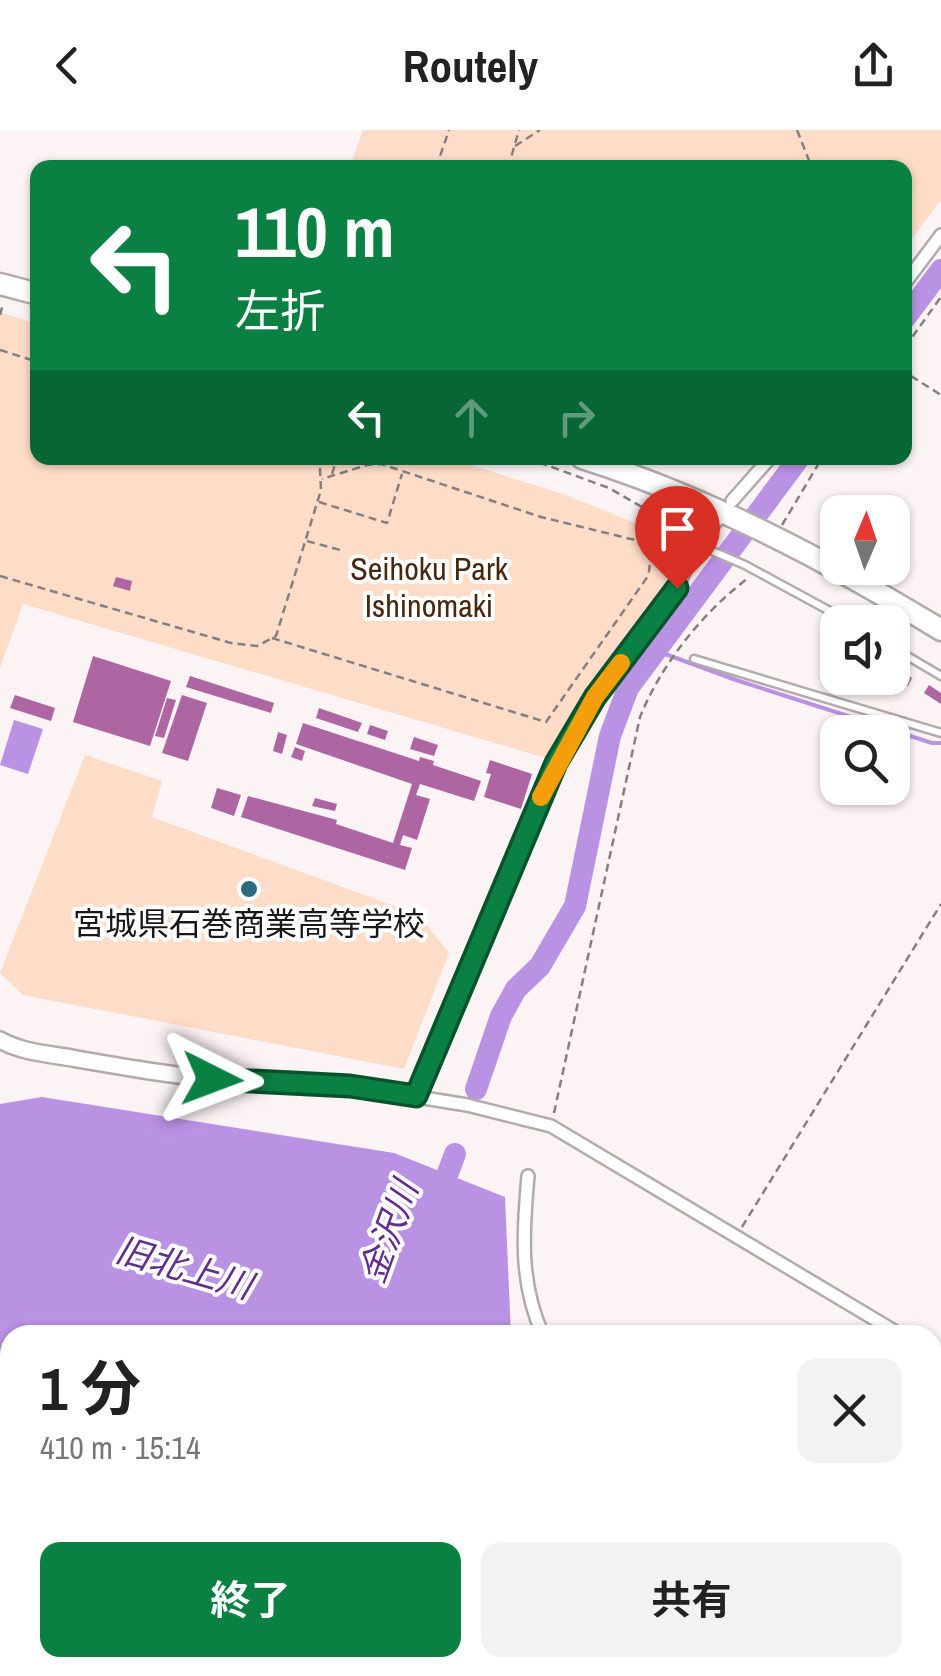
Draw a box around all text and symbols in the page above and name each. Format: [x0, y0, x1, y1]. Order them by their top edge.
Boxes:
text: Routely [403, 35, 538, 96]
icon: back [40, 38, 95, 93]
icon: share [846, 38, 901, 93]
text: 110 m [235, 185, 395, 279]
icon: left [70, 200, 200, 330]
text: 左折 [235, 280, 325, 341]
icon: left [339, 390, 394, 445]
icon: ahead [444, 390, 499, 445]
icon: right [549, 390, 604, 445]
pin [635, 486, 720, 589]
north arrow [820, 495, 910, 585]
map controls [820, 495, 910, 805]
icon: arrive [650, 501, 705, 556]
park label: Seihoku Park Ishinomaki [350, 547, 509, 627]
button: sound [820, 605, 910, 695]
button: search [820, 715, 910, 805]
marker: 宮城県石巻商業高等学校 [238, 878, 260, 900]
place label: 宮城県石巻商業高等学校 [73, 902, 425, 945]
position arrow [160, 1027, 264, 1131]
water label: 金沢川 [348, 1171, 430, 1289]
water label: 旧北上川 [110, 1226, 262, 1311]
text: 1 分 [40, 1348, 141, 1429]
button: close [797, 1358, 902, 1463]
text: 410 m · 15:14 [40, 1426, 200, 1469]
button: 終了 [40, 1542, 461, 1657]
button: 共有 [481, 1542, 902, 1657]

